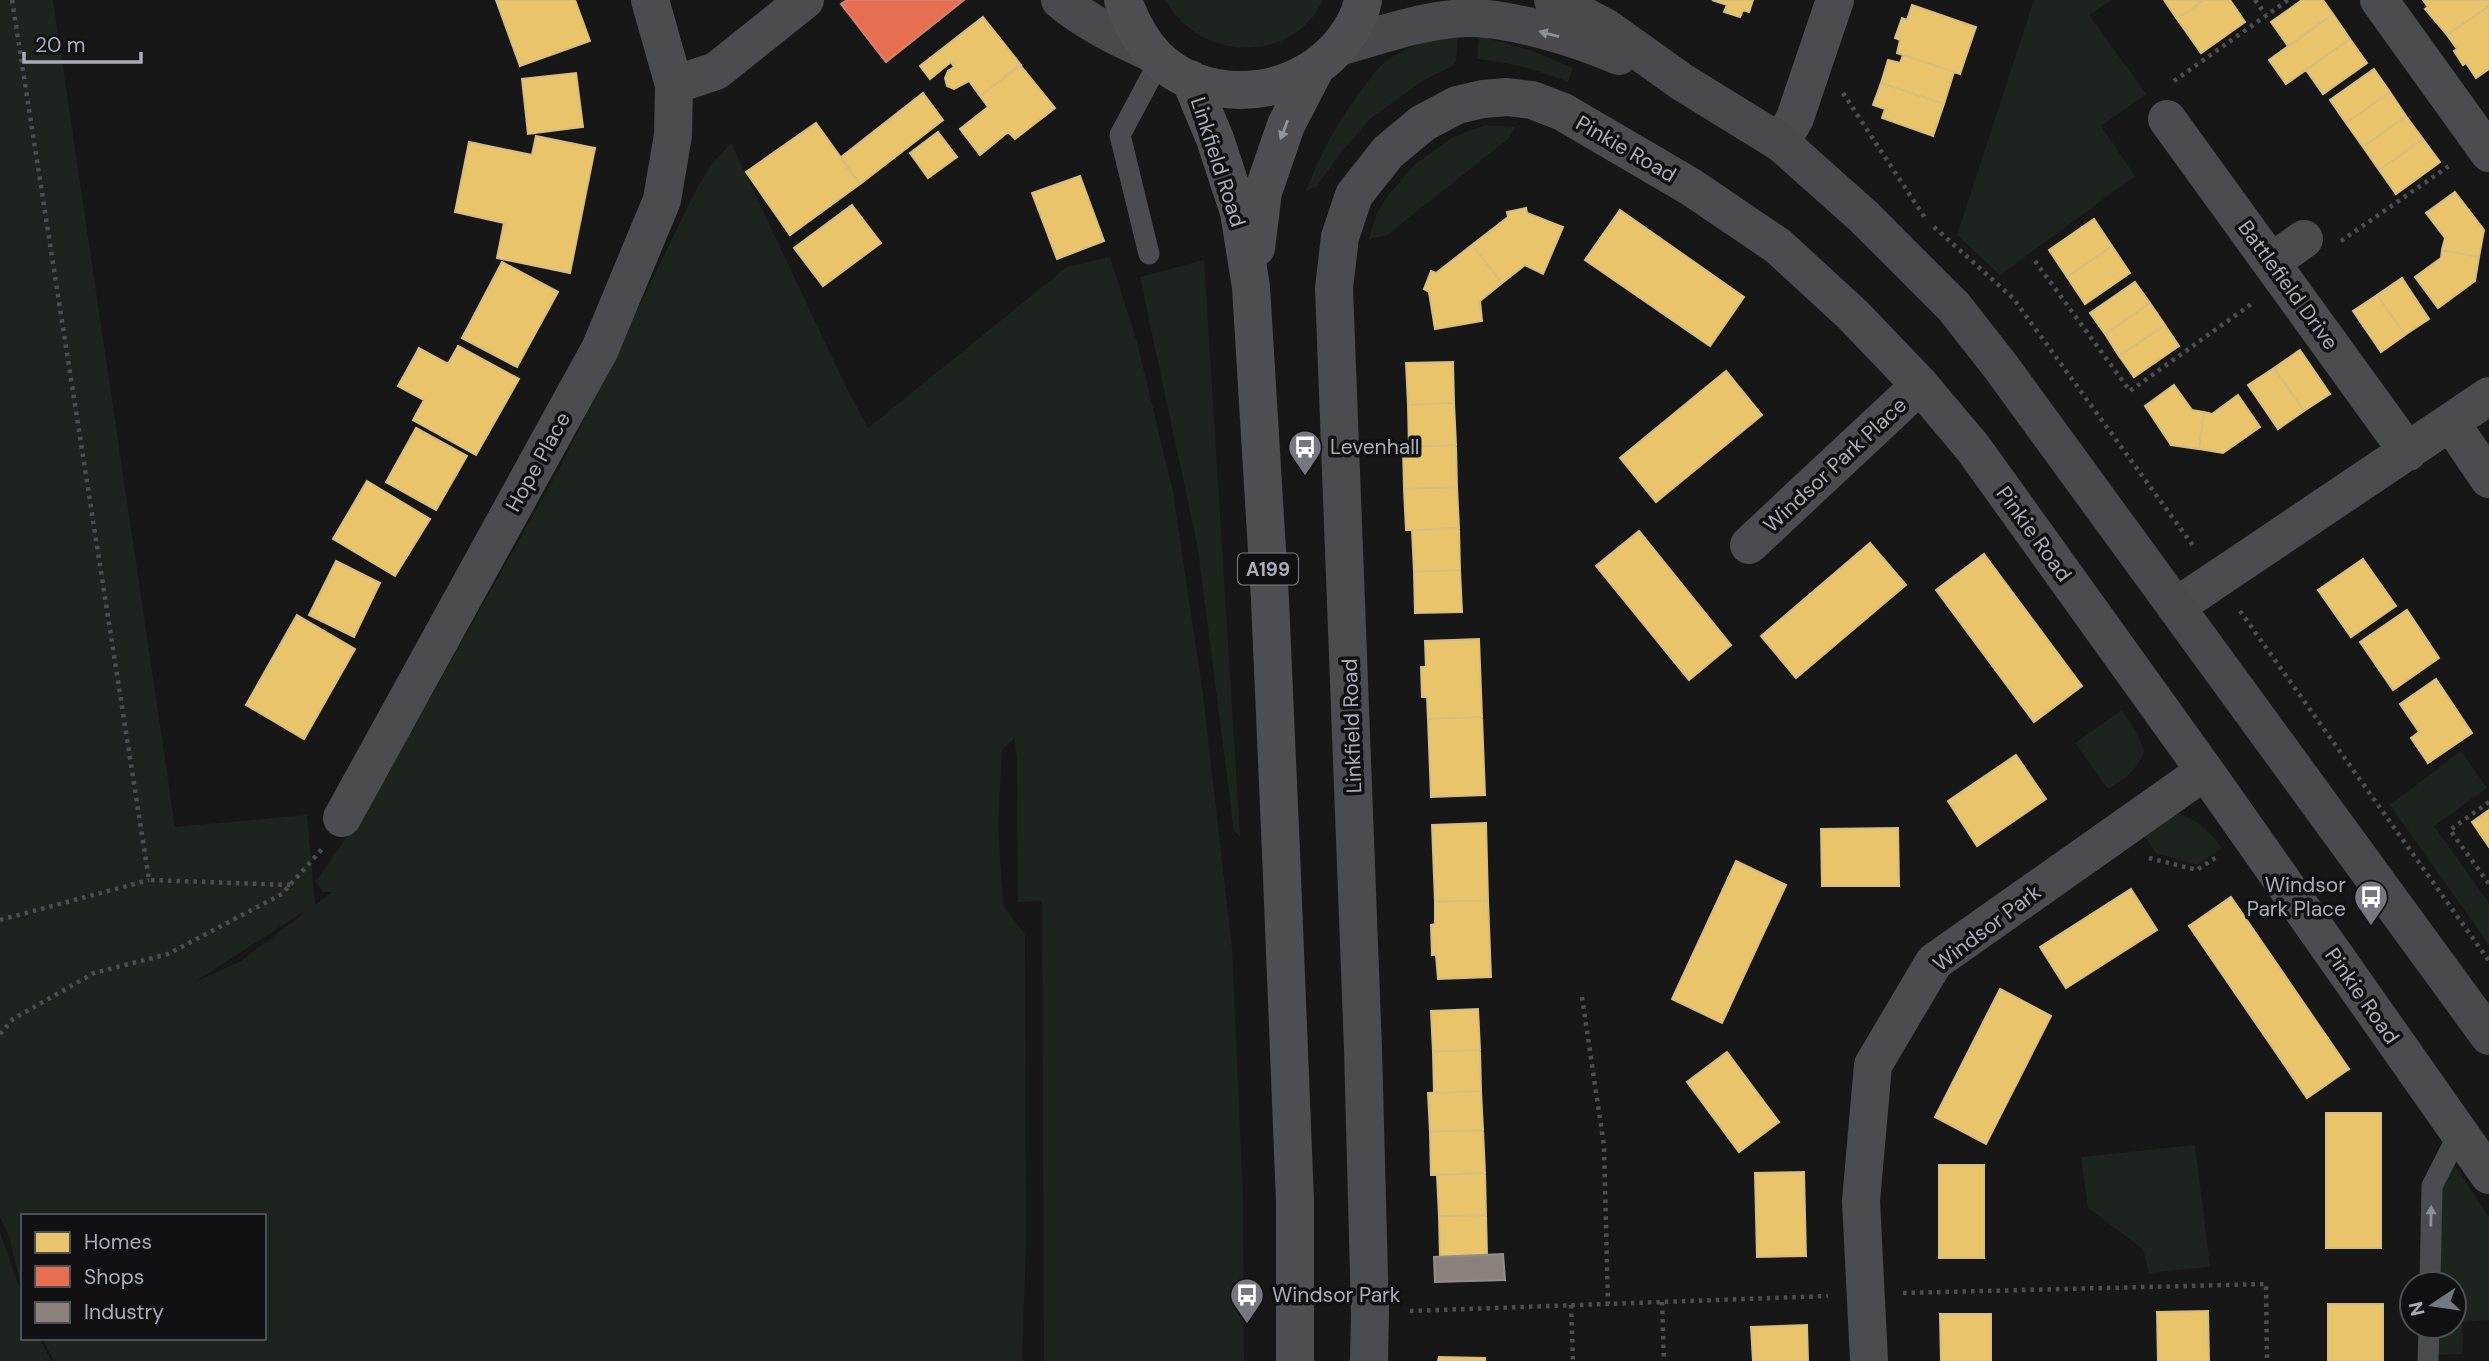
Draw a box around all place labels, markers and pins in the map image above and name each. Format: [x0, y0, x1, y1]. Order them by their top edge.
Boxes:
bus stop icon: Levenhall [1286, 428, 1324, 477]
place label: Levenhall [1330, 433, 1420, 461]
place label: Windsor Park Place [2247, 871, 2346, 923]
bus stop icon: Windsor Park Place [2352, 878, 2390, 927]
bus stop icon: Windsor Park [1228, 1276, 1266, 1325]
place label: Windsor Park [1272, 1281, 1401, 1309]

